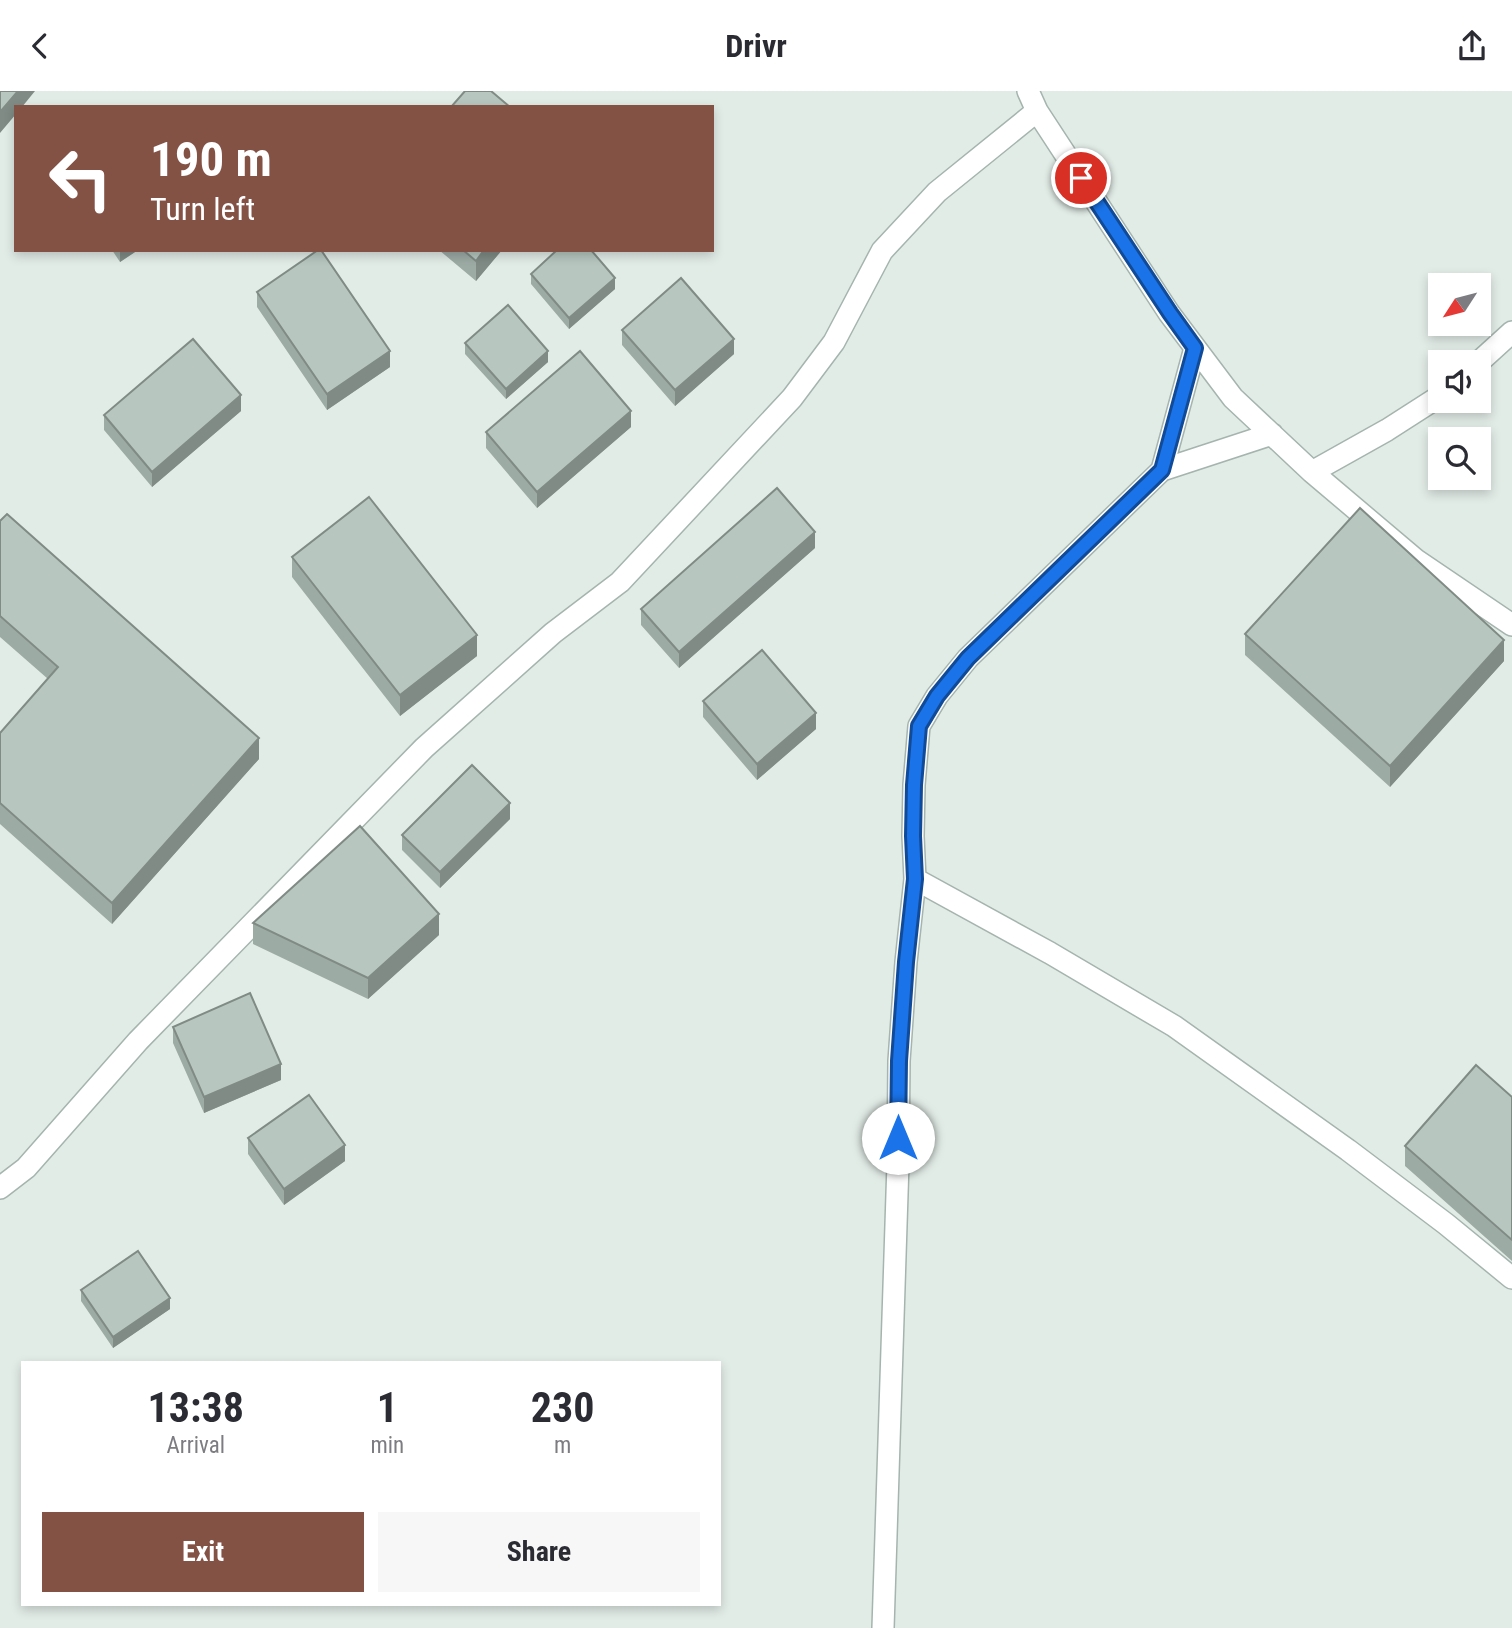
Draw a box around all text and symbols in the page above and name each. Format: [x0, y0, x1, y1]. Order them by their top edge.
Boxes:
icon: back [21, 27, 59, 65]
text: Drivr [725, 27, 787, 65]
icon: share [1453, 27, 1491, 65]
text: 190 m [150, 131, 272, 188]
icon: left [35, 133, 126, 224]
pin [1051, 148, 1111, 208]
icon: arrive [1062, 159, 1100, 197]
text: Turn left [150, 190, 255, 228]
north arrow [1428, 273, 1491, 336]
map controls [1428, 273, 1491, 490]
button: sound [1428, 350, 1491, 413]
button: search [1428, 427, 1491, 490]
position arrow [861, 1101, 935, 1175]
text: 13:38 [148, 1383, 244, 1432]
text: 1 [377, 1383, 398, 1432]
text: 230 [531, 1383, 594, 1432]
text: Arrival [166, 1432, 225, 1459]
text: min [370, 1432, 404, 1459]
text: m [554, 1432, 571, 1459]
button: Exit [42, 1512, 364, 1592]
button: Share [378, 1512, 700, 1592]

